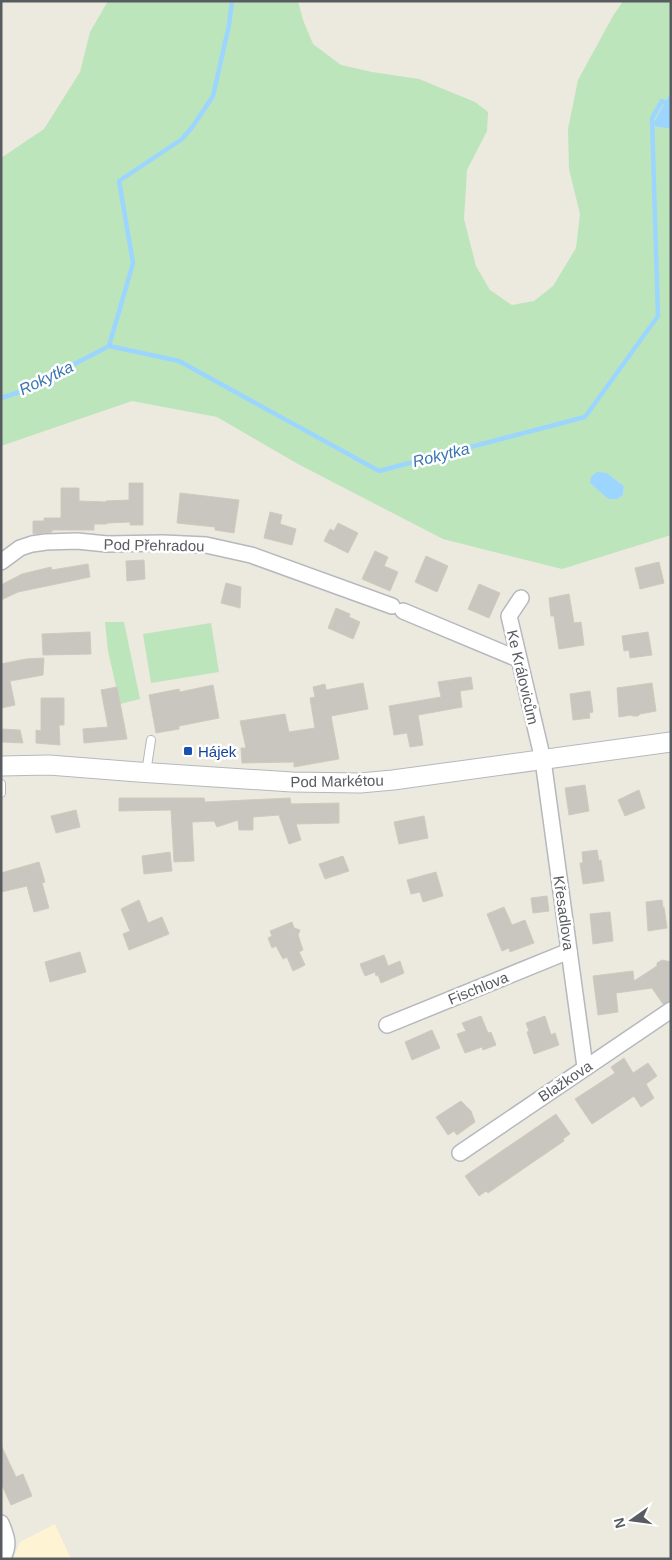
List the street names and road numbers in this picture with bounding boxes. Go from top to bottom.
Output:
street label: Pod Přehradou [103,536,205,554]
street label: Ke Královicům [504,628,542,726]
street label: Pod Markétou [290,772,384,790]
street label: Křesadlova [550,875,578,952]
street label: Fischlova [445,968,511,1008]
street label: Blažkova [535,1057,596,1105]

